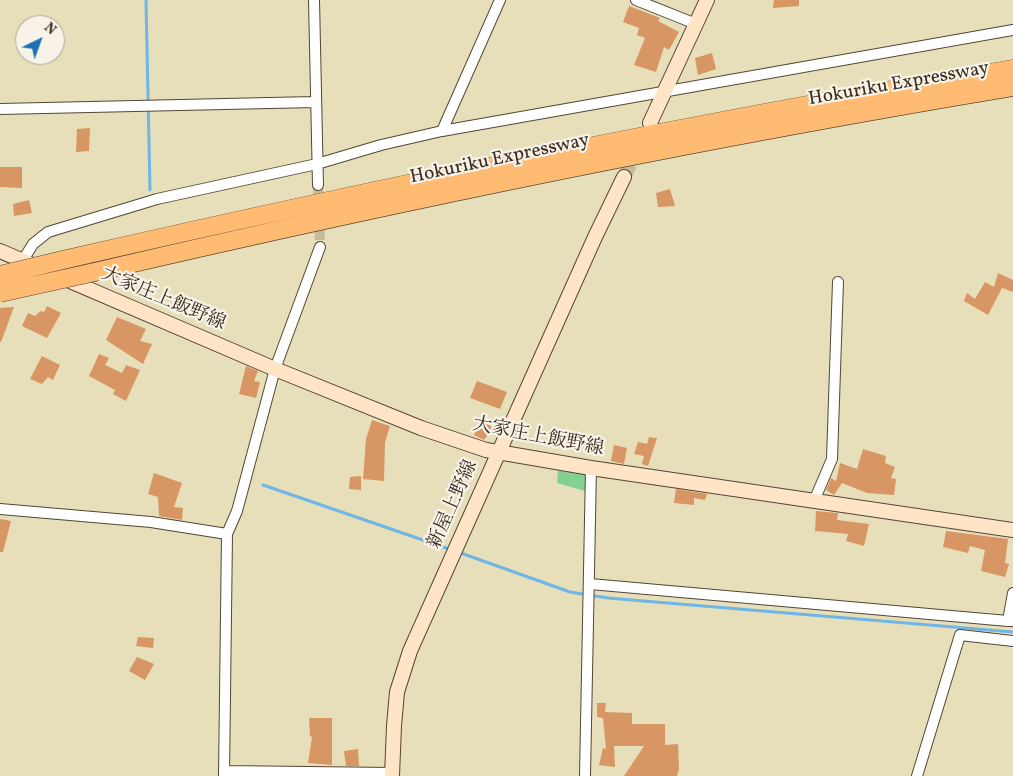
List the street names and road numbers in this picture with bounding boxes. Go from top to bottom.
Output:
street label: Hokuriku Expressway [807,58,991,112]
street label: Hokuriku Expressway [408,130,592,190]
street label: 大家庄上飯野線 [97,264,229,336]
street label: 大家庄上飯野線 [471,414,605,462]
street label: 新屋上野線 [424,457,484,553]

